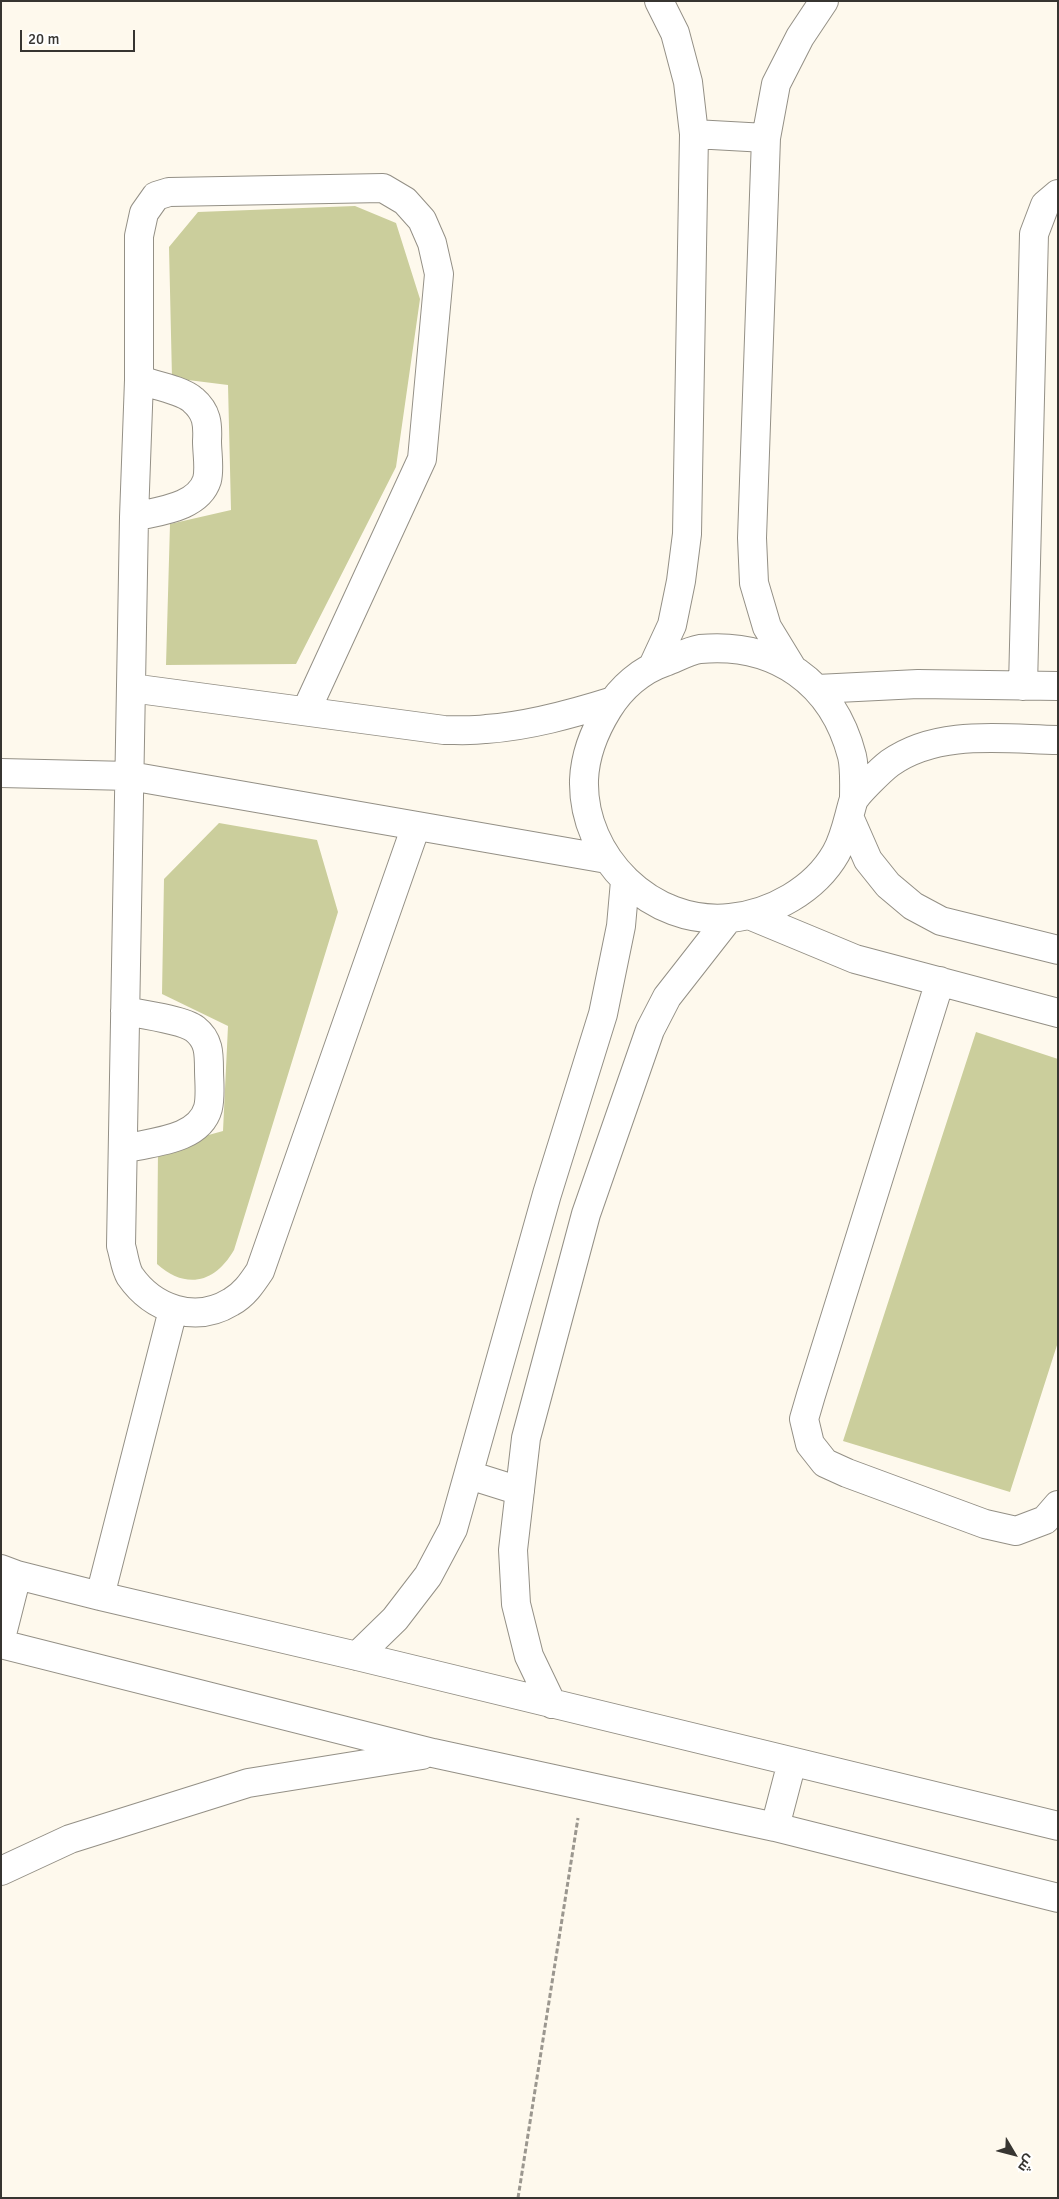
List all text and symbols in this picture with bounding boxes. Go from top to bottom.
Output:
scale bar [22,20,138,52]
text: 20 m [28,30,59,48]
north arrow [989,2129,1039,2179]
text: ش [1014,2151,1039,2176]

